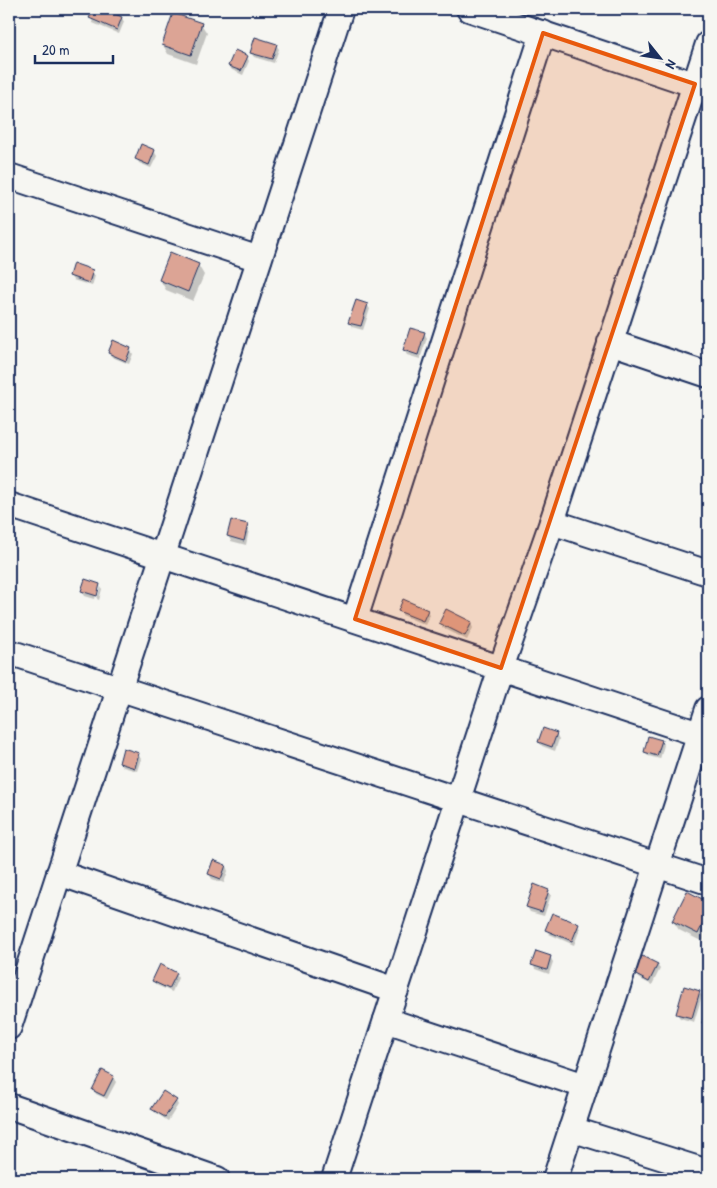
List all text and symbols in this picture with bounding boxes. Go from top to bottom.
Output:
scale bar [35,32,112,64]
north arrow [634,32,684,82]
text: 20 m [42,39,69,60]
text: N [661,57,682,73]

